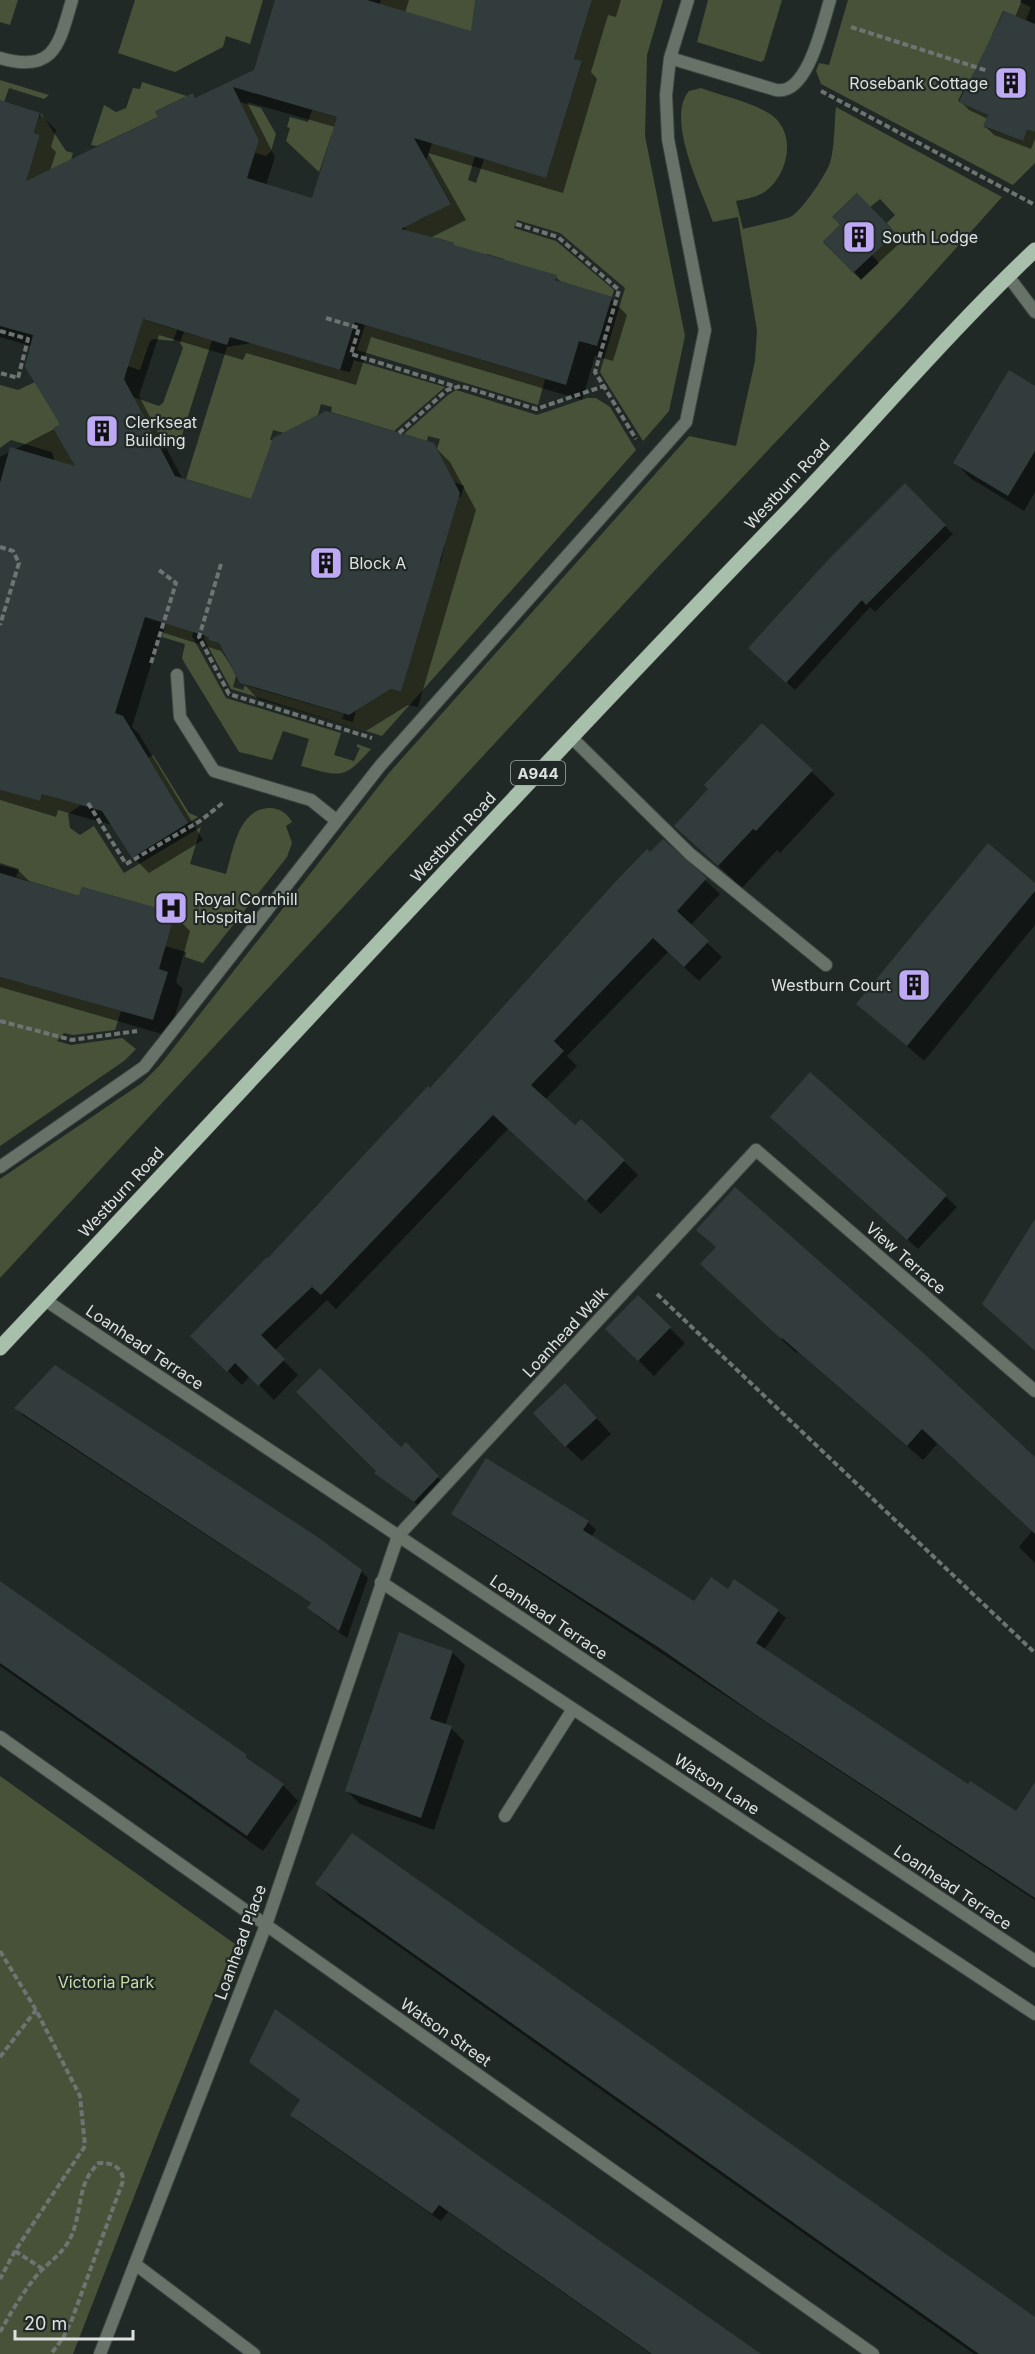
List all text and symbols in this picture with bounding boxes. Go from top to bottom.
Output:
building icon: Rosebank Cottage [993,65,1029,101]
place label: Rosebank Cottage [849,73,988,93]
building icon: South Lodge [841,219,877,255]
place label: South Lodge [882,227,978,247]
place label: Clerkseat Building [125,412,197,450]
building icon: Clerkseat Building [84,413,120,449]
street label: Westburn Road [740,435,834,533]
building icon: Block A [308,545,344,581]
place label: Block A [349,553,406,573]
road number: A944 [511,761,565,785]
street label: Westburn Road [406,788,500,886]
place label: Royal Cornhill Hospital [194,889,298,927]
hospital icon: Royal Cornhill Hospital [153,890,189,926]
building icon: Westburn Court [896,967,932,1003]
place label: Westburn Court [771,975,891,995]
street label: Westburn Road [74,1143,168,1241]
street label: View Terrace [862,1218,950,1298]
street label: Loanhead Walk [518,1283,612,1381]
street label: Loanhead Terrace [82,1300,208,1394]
street label: Loanhead Terrace [486,1570,612,1664]
street label: Watson Lane [671,1749,763,1819]
street label: Loanhead Terrace [890,1840,1016,1934]
street label: Loanhead Place [210,1882,270,2002]
park label: Victoria Park [58,1972,155,1992]
street label: Watson Street [397,1993,495,2071]
scale bar [15,2303,134,2341]
text: 20 m [24,2313,67,2334]

